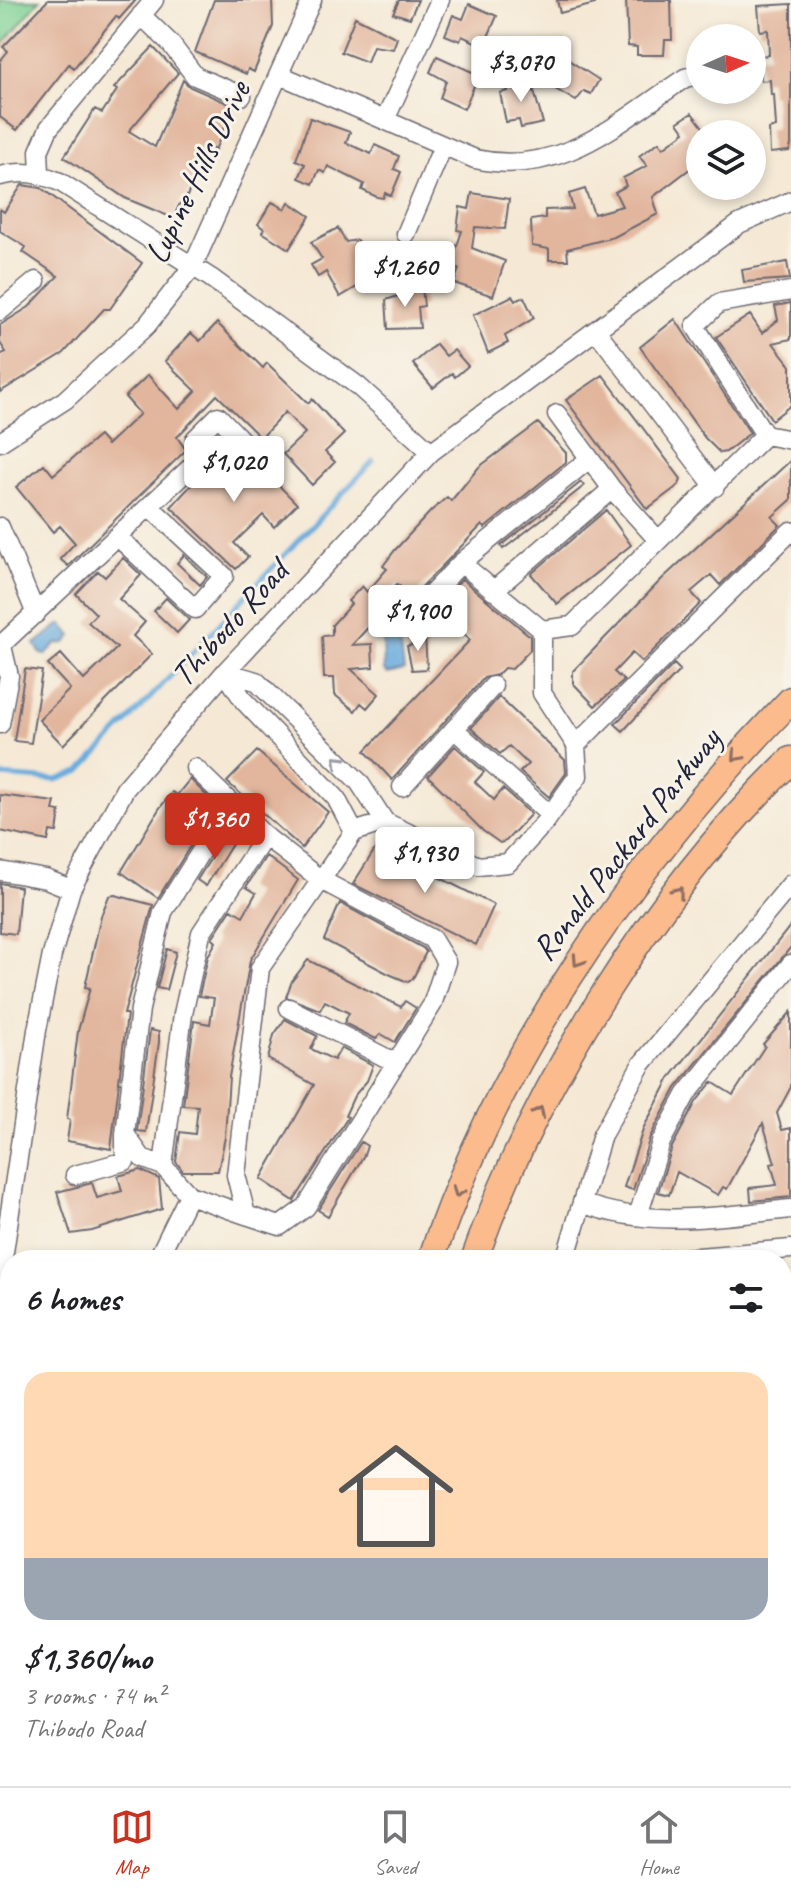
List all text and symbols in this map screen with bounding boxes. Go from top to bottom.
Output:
north arrow [686,24,766,104]
map controls [686,24,766,200]
pin: $3,070 [456,36,586,104]
text: $3,070 [489,45,553,78]
street label: Lupine Hills Drive [134,72,260,270]
button: layers [686,120,766,200]
pin: $1,260 [340,241,470,309]
text: $1,260 [373,250,437,283]
pin: $1,020 [169,436,299,504]
text: $1,020 [202,445,266,478]
street label: Thibodo Road [161,547,300,695]
pin: $1,900 [353,585,483,653]
text: $1,900 [386,594,450,627]
street label: Ronald Packard Parkway [522,717,732,969]
one-way arrow [733,747,747,762]
one-way arrow [333,756,347,770]
pin: $1,360 [150,793,280,861]
text: $1,360 [183,802,247,835]
pin: $1,930 [360,827,490,895]
text: $1,930 [393,836,457,869]
one-way arrow [668,886,682,901]
one-way arrow [573,952,588,967]
one-way arrow [529,1105,545,1120]
one-way arrow [451,1184,468,1198]
icon: filters [724,1276,768,1320]
text: 6 homes [24,1277,121,1320]
icon: home [324,1424,468,1568]
text: $1,360/mo [24,1636,152,1679]
text: 3 rooms · 74 m² [24,1679,165,1712]
text: Thibodo Road [24,1712,143,1745]
tab: Map [110,1805,154,1881]
tab: Saved [373,1805,417,1881]
tab: Home [637,1805,681,1881]

